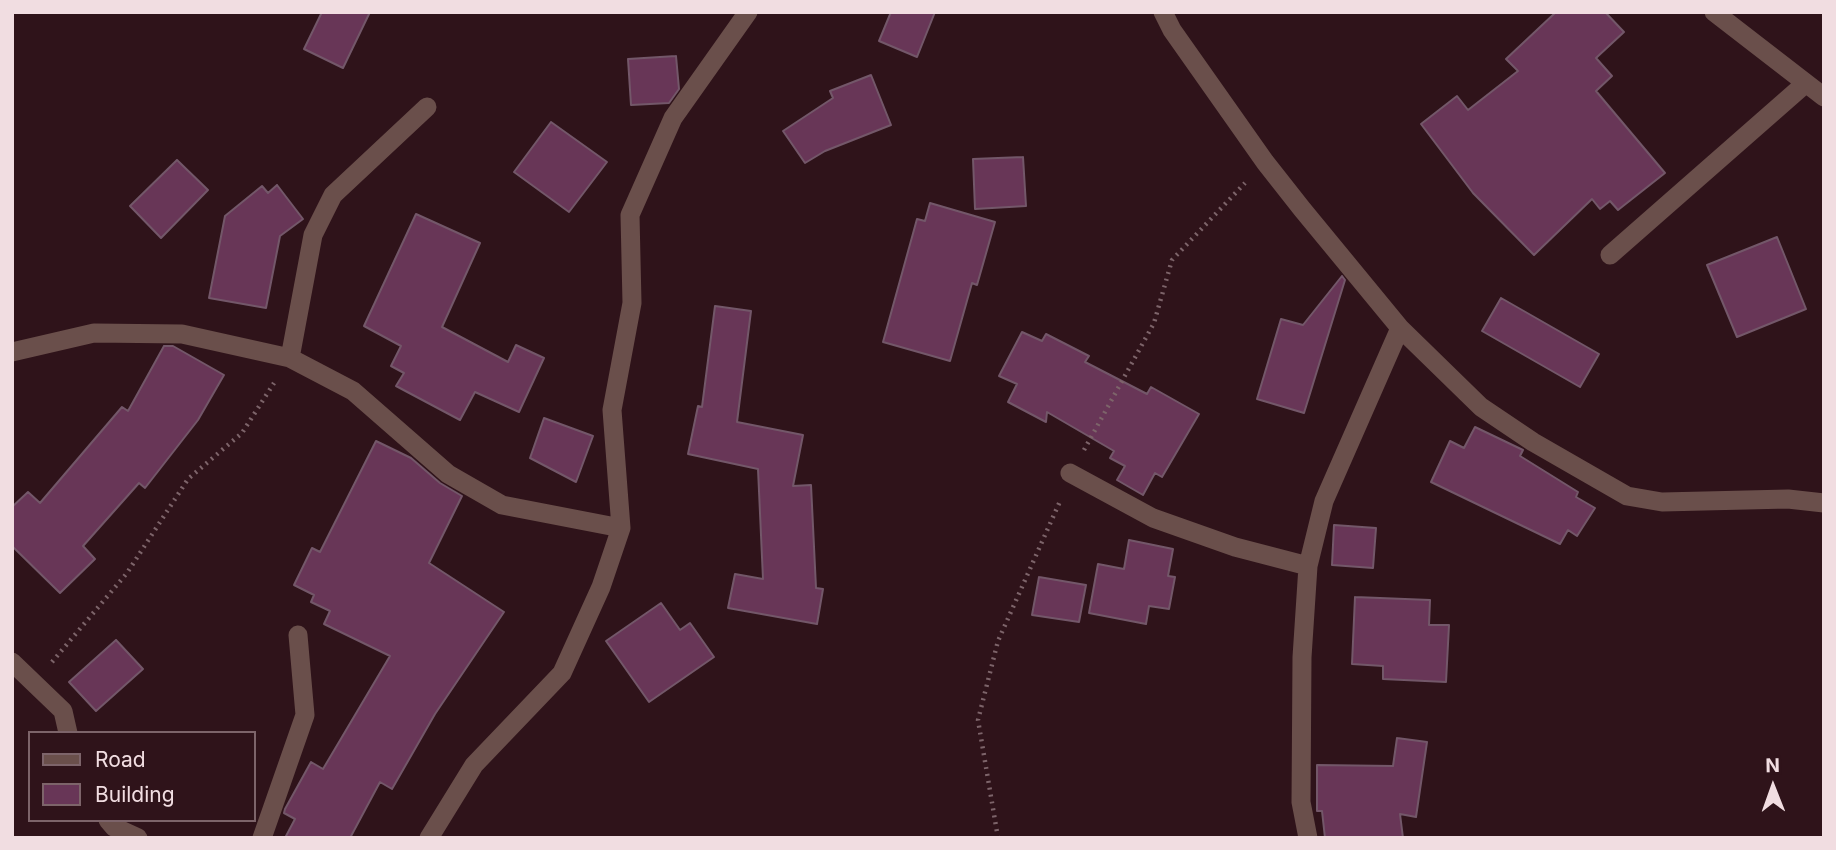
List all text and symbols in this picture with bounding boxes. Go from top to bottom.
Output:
legend [28,731,256,822]
text: Road [95,747,146,772]
north arrow [1738,752,1808,822]
text: N [1765,754,1780,777]
text: Building [95,782,175,807]

